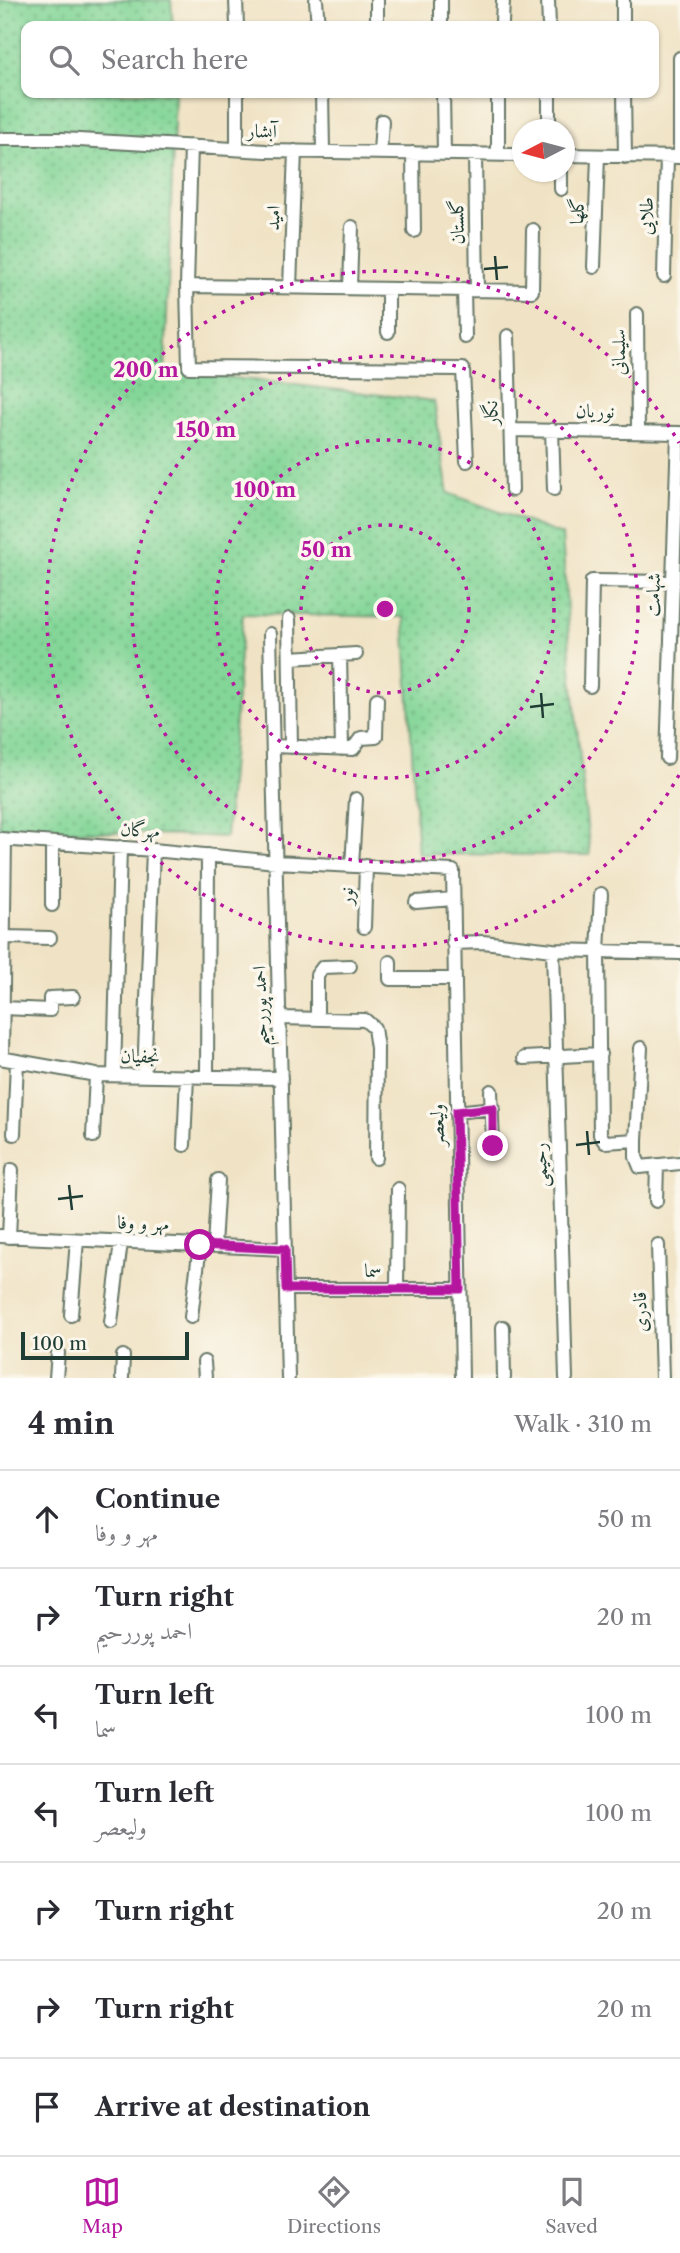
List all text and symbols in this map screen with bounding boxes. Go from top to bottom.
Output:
search box [21,21,659,98]
icon: search [45,41,83,79]
text: Search here [101,44,248,76]
street label: آبشار [245,119,279,143]
north arrow [512,119,575,182]
street label: گلها [565,197,589,225]
street label: طلایی [634,197,660,235]
street label: گلستان [445,199,469,245]
street label: امید [261,205,285,231]
street label: سلیمانی [607,329,630,375]
text: 200 m [113,357,179,382]
street label: نوریان [575,399,615,424]
street label: نگار [478,400,503,428]
text: 150 m [176,417,236,442]
text: 100 m [234,477,296,502]
text: 50 m [300,537,352,562]
street label: شهامت [641,573,666,617]
centre of rings [373,597,397,621]
street label: مهرگان [120,817,160,844]
street label: نور [334,887,359,907]
street label: احمد پوررحیم [248,965,280,1046]
street label: نجفیان [120,1044,160,1068]
street label: ولیعصر [425,1103,450,1149]
route end [477,1130,508,1161]
street label: رحیمی [528,1142,554,1188]
street label: مهر و وفا [117,1211,169,1236]
route start [184,1229,215,1260]
street label: سما [364,1259,382,1282]
street label: قادری [628,1291,652,1333]
scale bar [21,1329,189,1361]
text: 100 m [32,1332,87,1355]
text: 4 min [28,1405,114,1442]
text: Walk · 310 m [514,1410,652,1438]
text: Continue [95,1483,220,1515]
icon: ahead [28,1500,66,1538]
text: 50 m [597,1505,652,1533]
text: مهر و وفا [95,1519,158,1547]
text: Turn right [95,1581,234,1613]
icon: right [28,1598,66,1636]
text: 20 m [597,1603,652,1631]
text: احمد پوررحیم [95,1617,192,1645]
text: Turn left [95,1679,214,1711]
icon: left [28,1696,66,1734]
text: 100 m [586,1701,652,1729]
text: سما [95,1715,116,1743]
text: Turn left [95,1777,214,1809]
icon: left [28,1794,66,1832]
text: 100 m [586,1799,652,1827]
text: ولیعصر [95,1813,147,1841]
icon: right [28,1892,66,1930]
text: Turn right [95,1895,234,1927]
text: 20 m [597,1897,652,1925]
icon: right [28,1990,66,2028]
text: Turn right [95,1993,234,2025]
text: 20 m [597,1995,652,2023]
icon: arrive [28,2088,66,2126]
text: Arrive at destination [95,2091,370,2123]
tab: Map [82,2173,123,2238]
tab: Directions [287,2173,381,2238]
tab: Saved [545,2173,598,2238]

